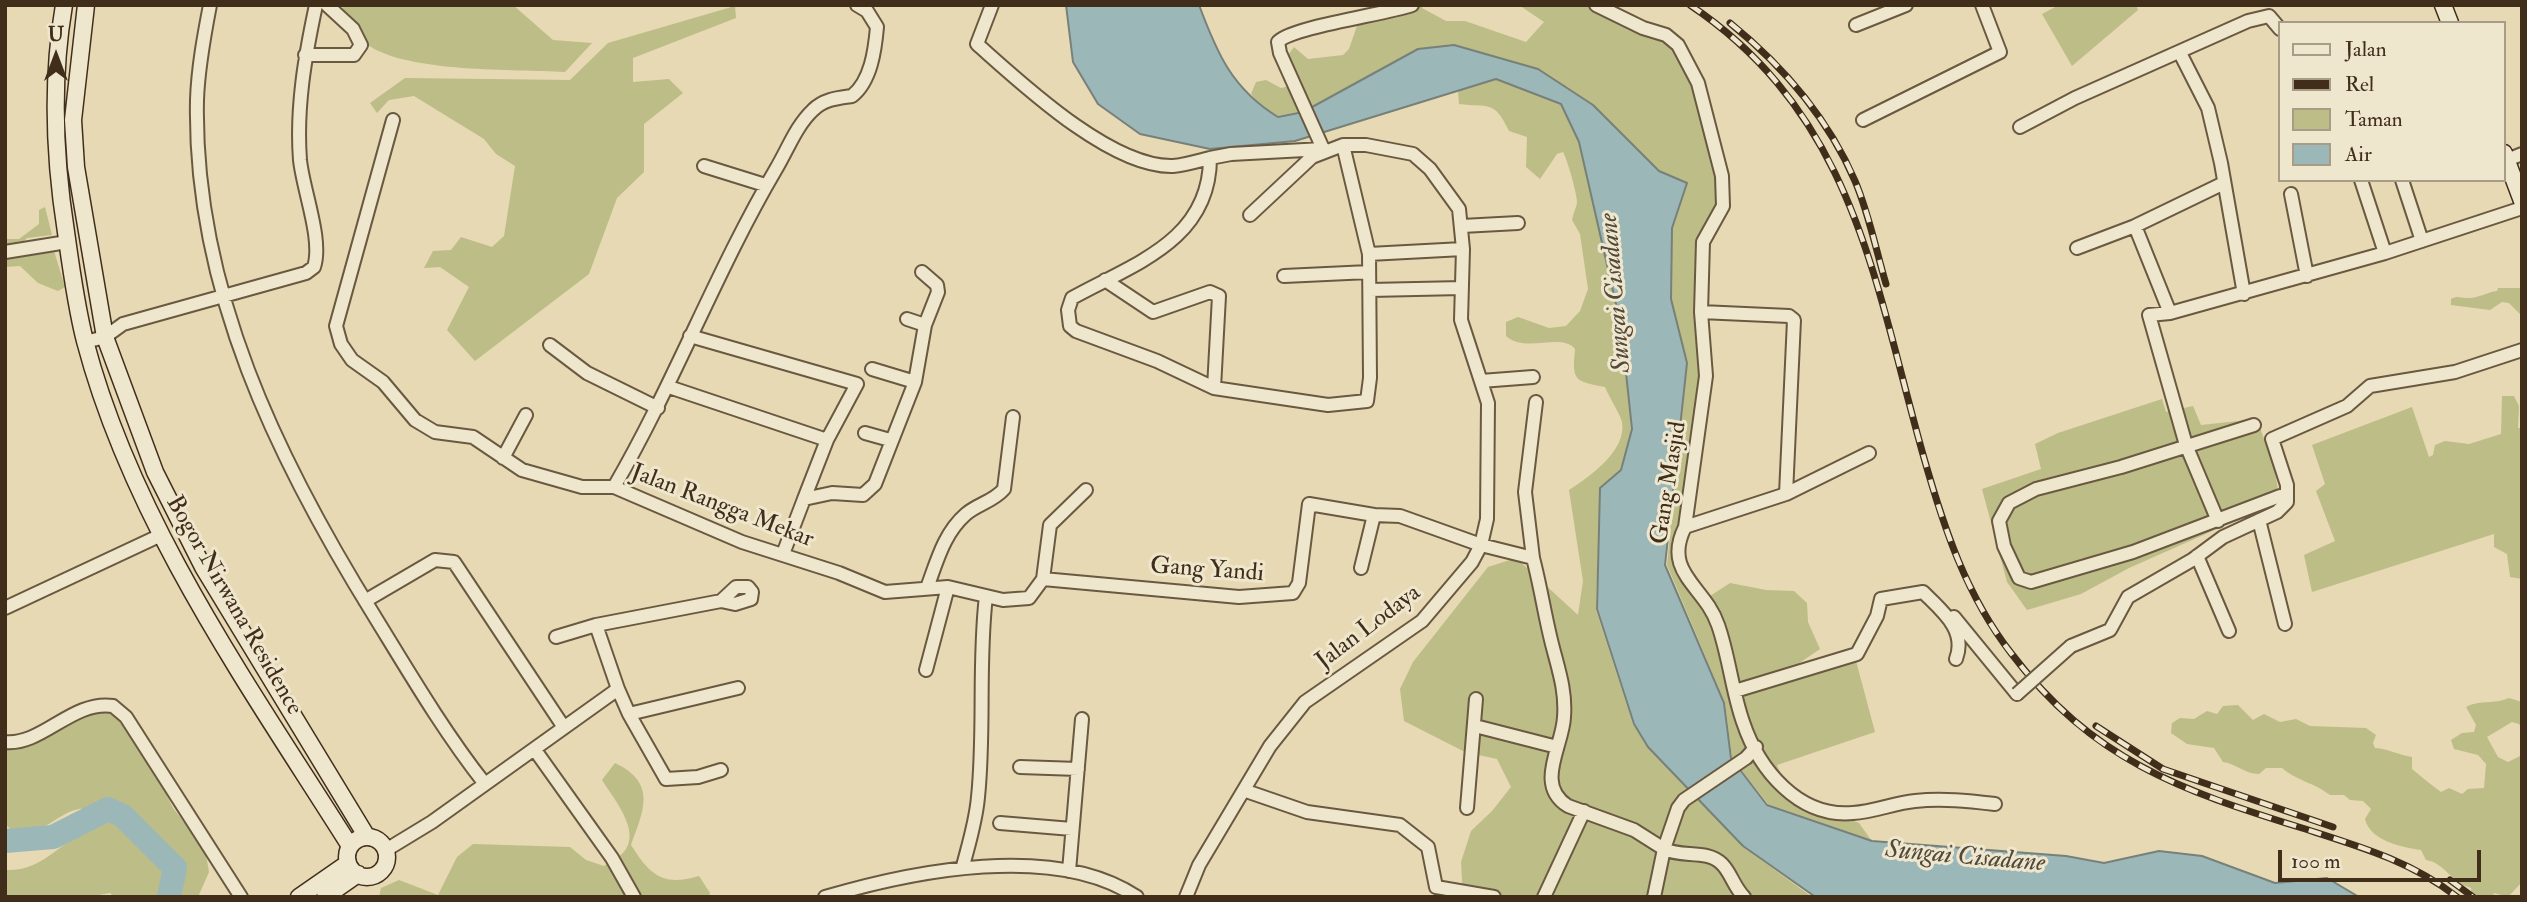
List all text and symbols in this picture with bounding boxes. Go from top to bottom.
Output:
north arrow [21,21,91,91]
legend [2278,21,2506,182]
text: U [48,23,64,47]
text: Jalan [2345,36,2387,63]
text: Rel [2345,71,2374,98]
text: Taman [2345,106,2403,133]
text: Air [2345,141,2372,168]
water label: Sungai Cisadane [1594,212,1640,374]
street label: Gang Masjid [1646,419,1694,547]
street label: Jalan Rangga Mekar [627,459,817,555]
street label: Bogor Nirwana Residence [158,491,308,721]
street label: Gang Yandi [1149,553,1265,589]
street label: Jalan Lodaya [1311,579,1427,677]
water label: Sungai Cisadane [1884,835,2046,881]
scale bar [2282,836,2485,880]
text: 100 m [2291,848,2341,875]

